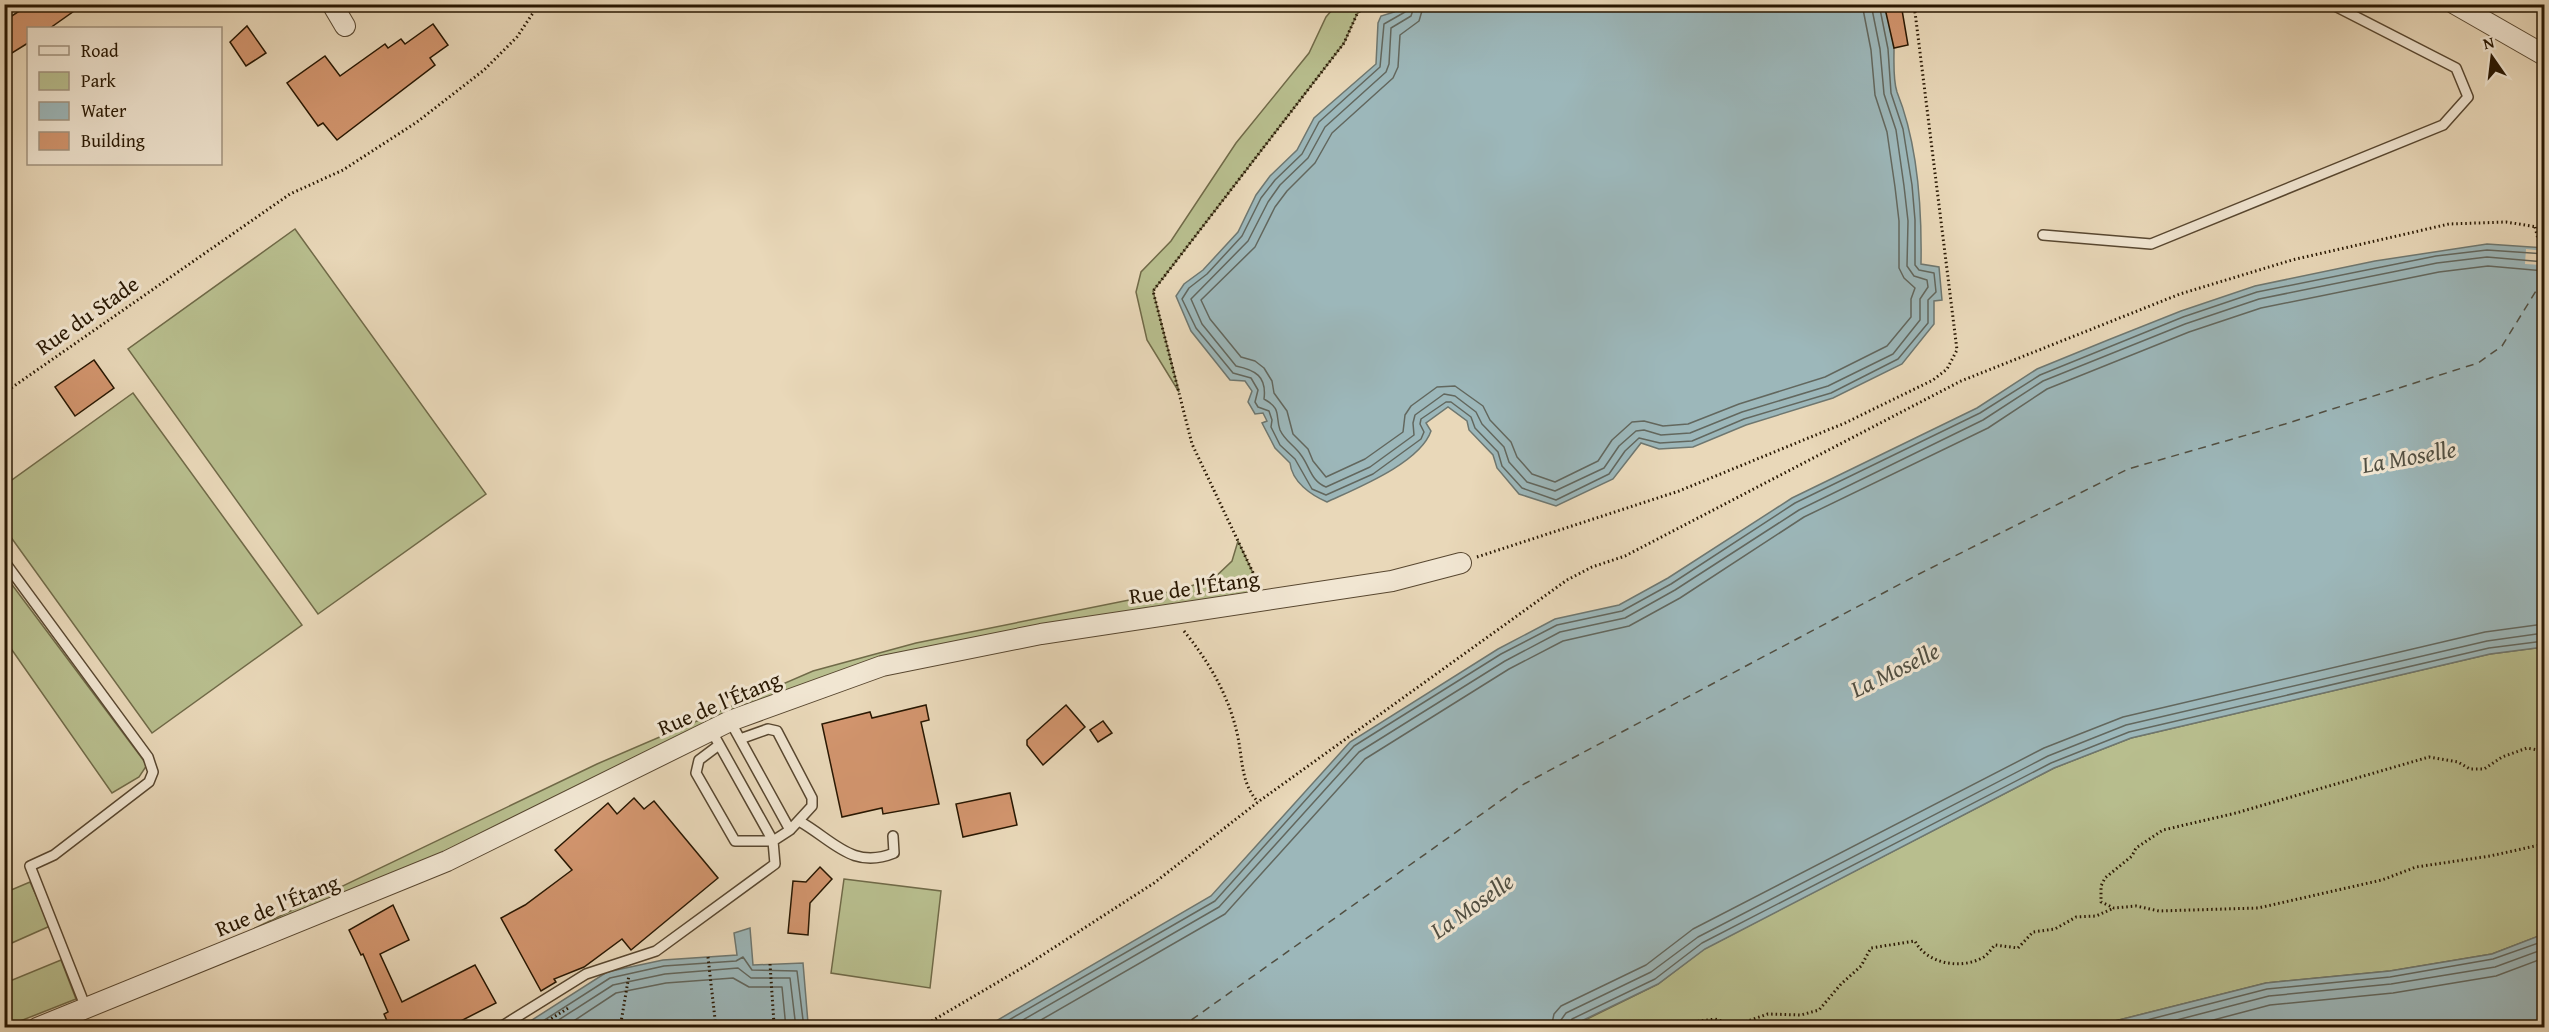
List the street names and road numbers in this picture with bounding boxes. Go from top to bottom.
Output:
street label: Rue du Stade [29,268,145,362]
street label: Rue de l'Étang [1127,562,1261,612]
street label: Rue de l'Étang [652,663,786,743]
street label: Rue de l'Étang [210,866,344,944]

